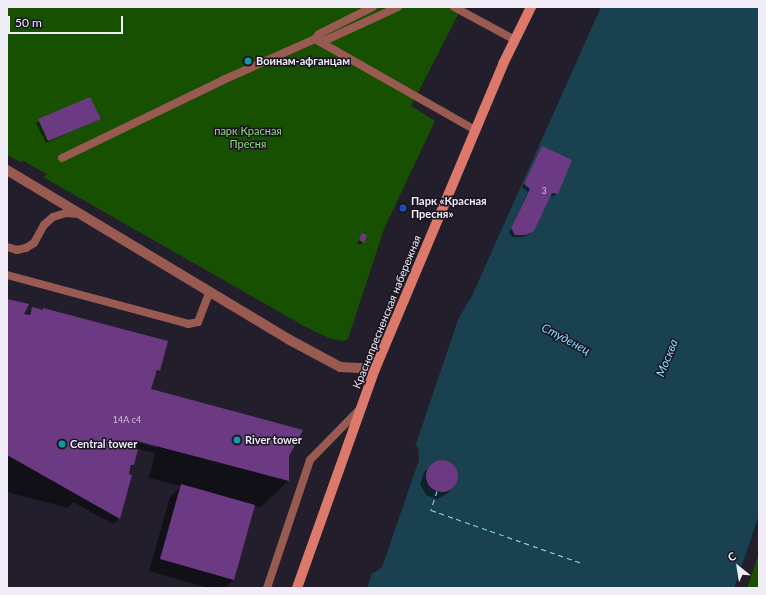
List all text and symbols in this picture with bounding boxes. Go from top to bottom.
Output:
scale bar [10,8,125,34]
text: 50 m [15,15,42,30]
place label: Воинам-афганцам [256,54,350,68]
marker: Воинам-афганцам [243,56,253,66]
park label: парк Красная Пресня [214,125,282,151]
house number: 3 [541,186,547,196]
place label: Парк «Красная Пресня» [411,195,487,221]
marker: Парк «Красная Пресня» [398,203,408,213]
street label: Краснопресненская набережная [350,233,424,391]
water label: Студенец [539,320,593,358]
water label: Москва [653,337,681,379]
house number: 14А с4 [113,415,141,425]
place label: River tower [245,433,302,447]
marker: River tower [232,435,242,445]
place label: Central tower [70,437,137,451]
marker: Central tower [57,439,67,449]
north arrow [718,547,758,587]
text: С [725,549,738,564]

